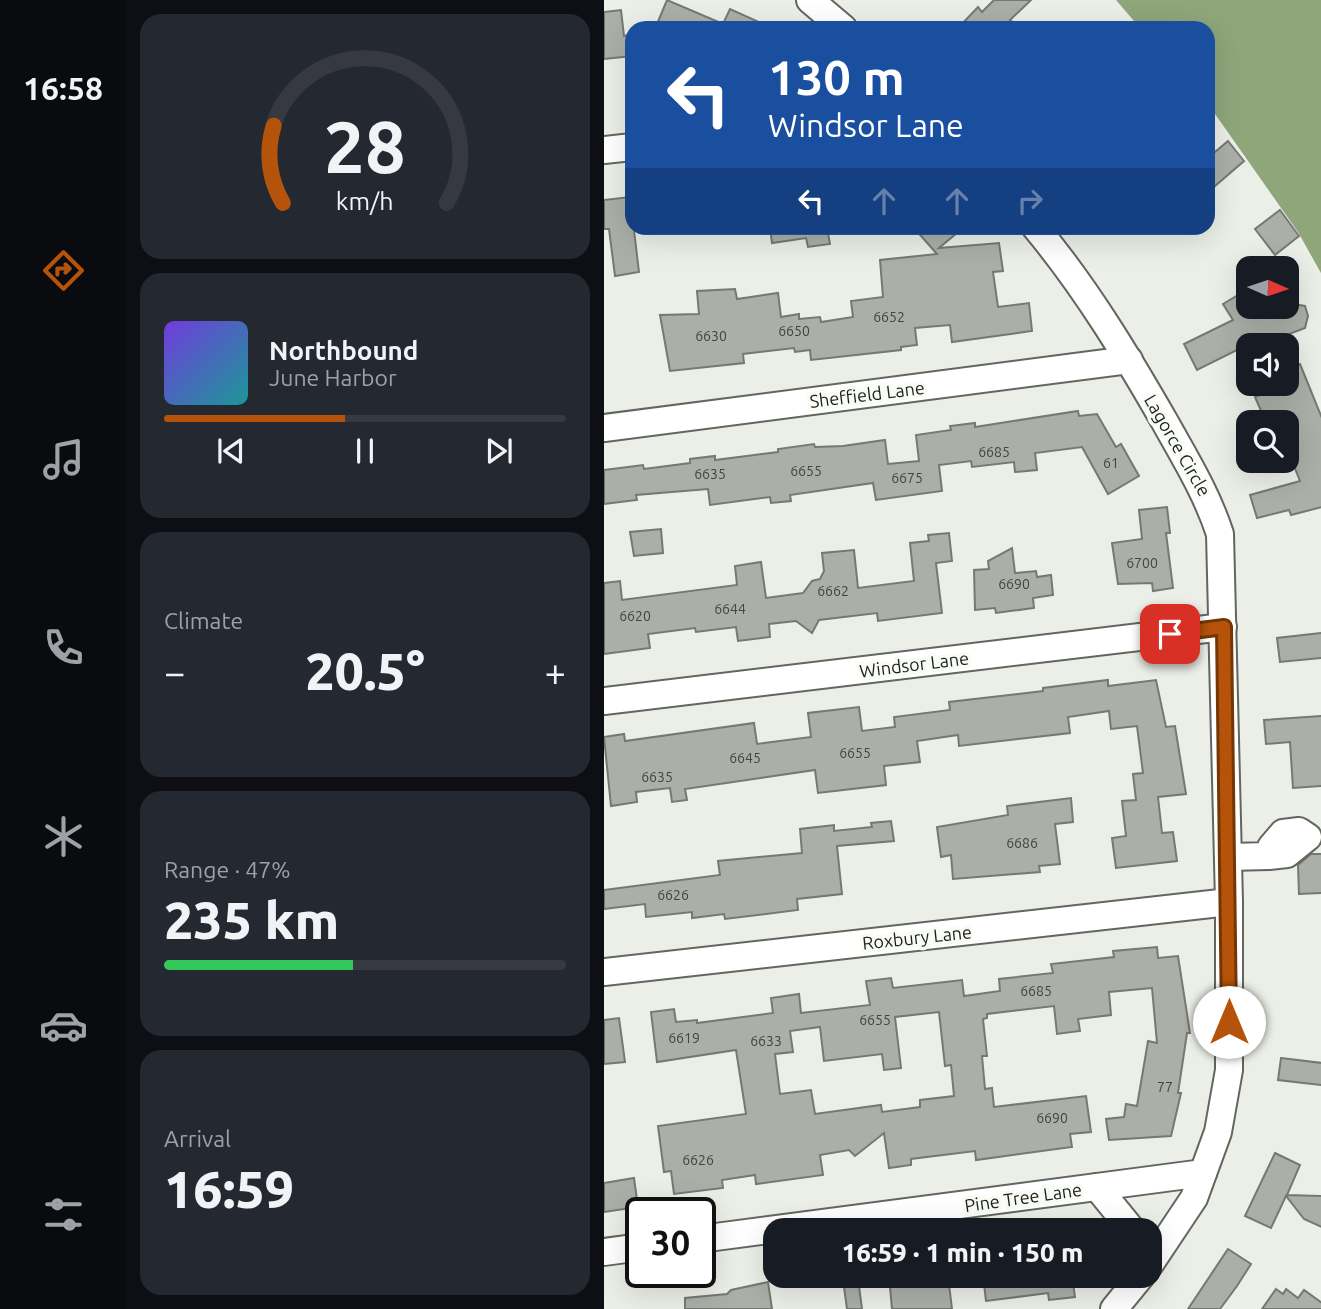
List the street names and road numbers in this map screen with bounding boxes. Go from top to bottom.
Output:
street label: Sheffield Lane [808,377,926,411]
street label: Lagorce Circle [1141,391,1215,499]
street label: Windsor Lane [858,647,970,681]
street label: Roxbury Lane [861,921,973,953]
street label: Pine Tree Lane [963,1179,1083,1215]

